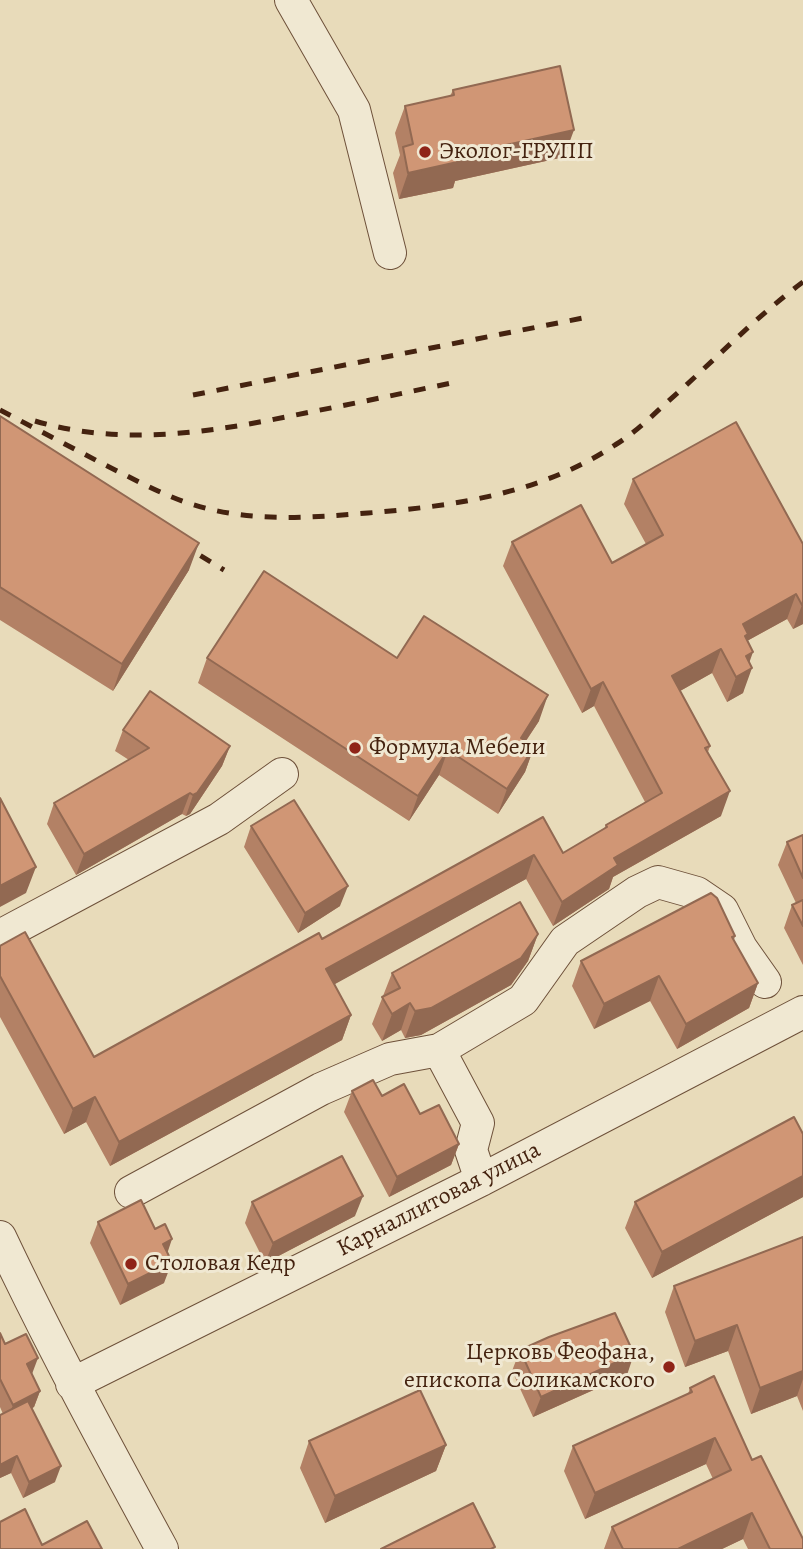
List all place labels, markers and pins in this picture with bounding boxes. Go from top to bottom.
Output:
place label: Эколог-ГРУПП [439,138,593,166]
marker: Эколог-ГРУПП [417,144,433,160]
place label: Формула Мебели [369,734,546,762]
marker: Формула Мебели [347,740,363,756]
place label: Столовая Кедр [145,1250,296,1278]
marker: Столовая Кедр [123,1256,139,1272]
place label: Церковь Феофана, епископа Соликамского [404,1339,655,1395]
marker: Церковь Феофана, епископа Соликамского [661,1359,677,1375]

